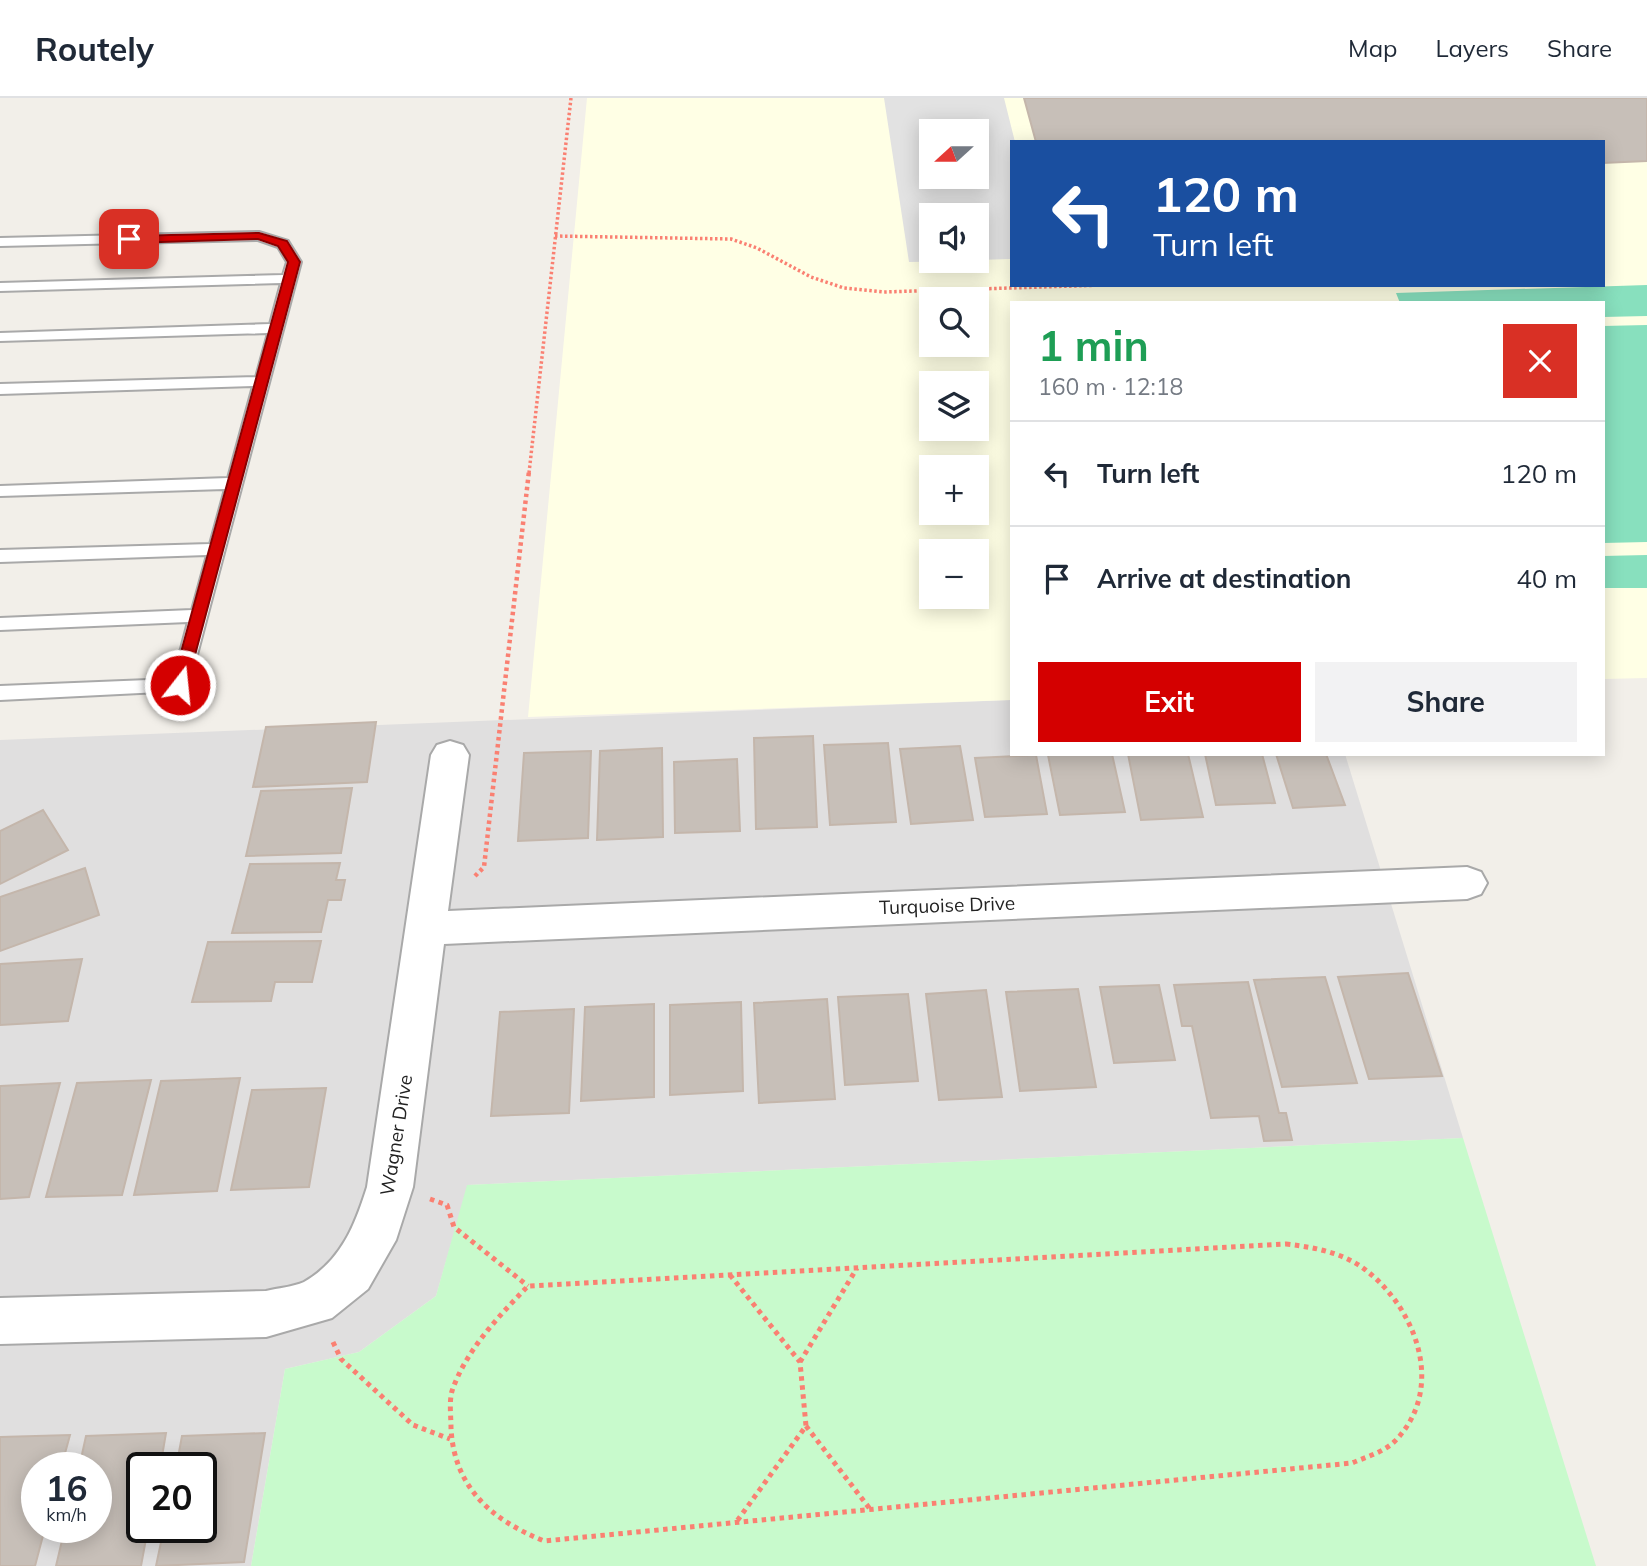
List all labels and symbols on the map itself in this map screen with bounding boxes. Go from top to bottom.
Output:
north arrow [919,119,989,189]
pin [99,209,159,269]
position arrow [143,648,217,722]
street label: Turquoise Drive [879,891,1015,919]
street label: Wagner Drive [375,1073,417,1197]
speed limit sign: 20 [126,1452,217,1543]

